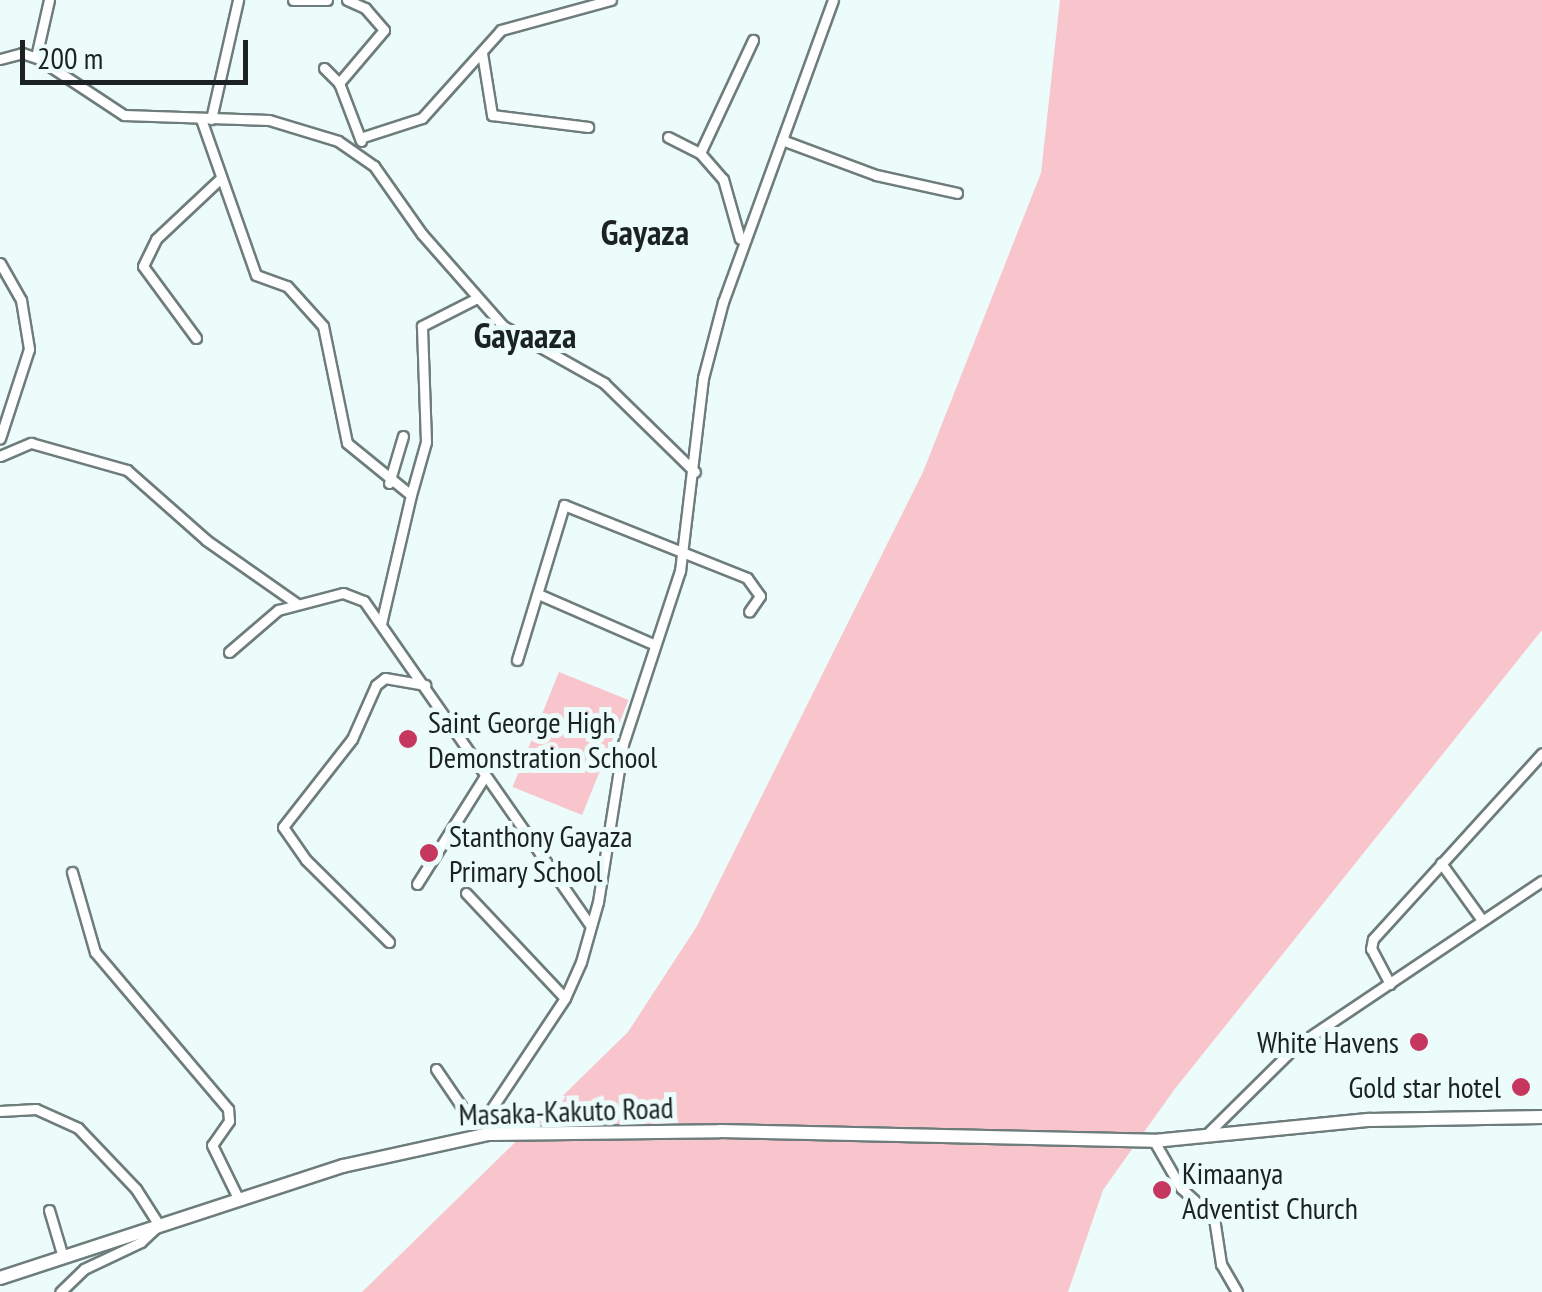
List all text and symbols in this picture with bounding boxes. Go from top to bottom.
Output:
scale bar [25,20,252,82]
text: 200 m [37,38,103,77]
district label: Gayaza [601,211,689,253]
district label: Gayaaza [474,314,576,356]
place label: Saint George High Demonstration School [428,704,657,774]
marker: Saint George High Demonstration School [397,728,419,750]
place label: Stanthony Gayaza Primary School [449,818,633,888]
marker: Stanthony Gayaza Primary School [418,842,440,864]
place label: White Havens [1257,1024,1399,1060]
marker: White Havens [1408,1031,1430,1053]
place label: Gold star hotel [1348,1069,1501,1105]
marker: Gold star hotel [1510,1076,1532,1098]
street label: Masaka-Kakuto Road [458,1089,674,1133]
place label: Kimaanya Adventist Church [1182,1155,1358,1226]
marker: Kimaanya Adventist Church [1151,1179,1173,1201]

